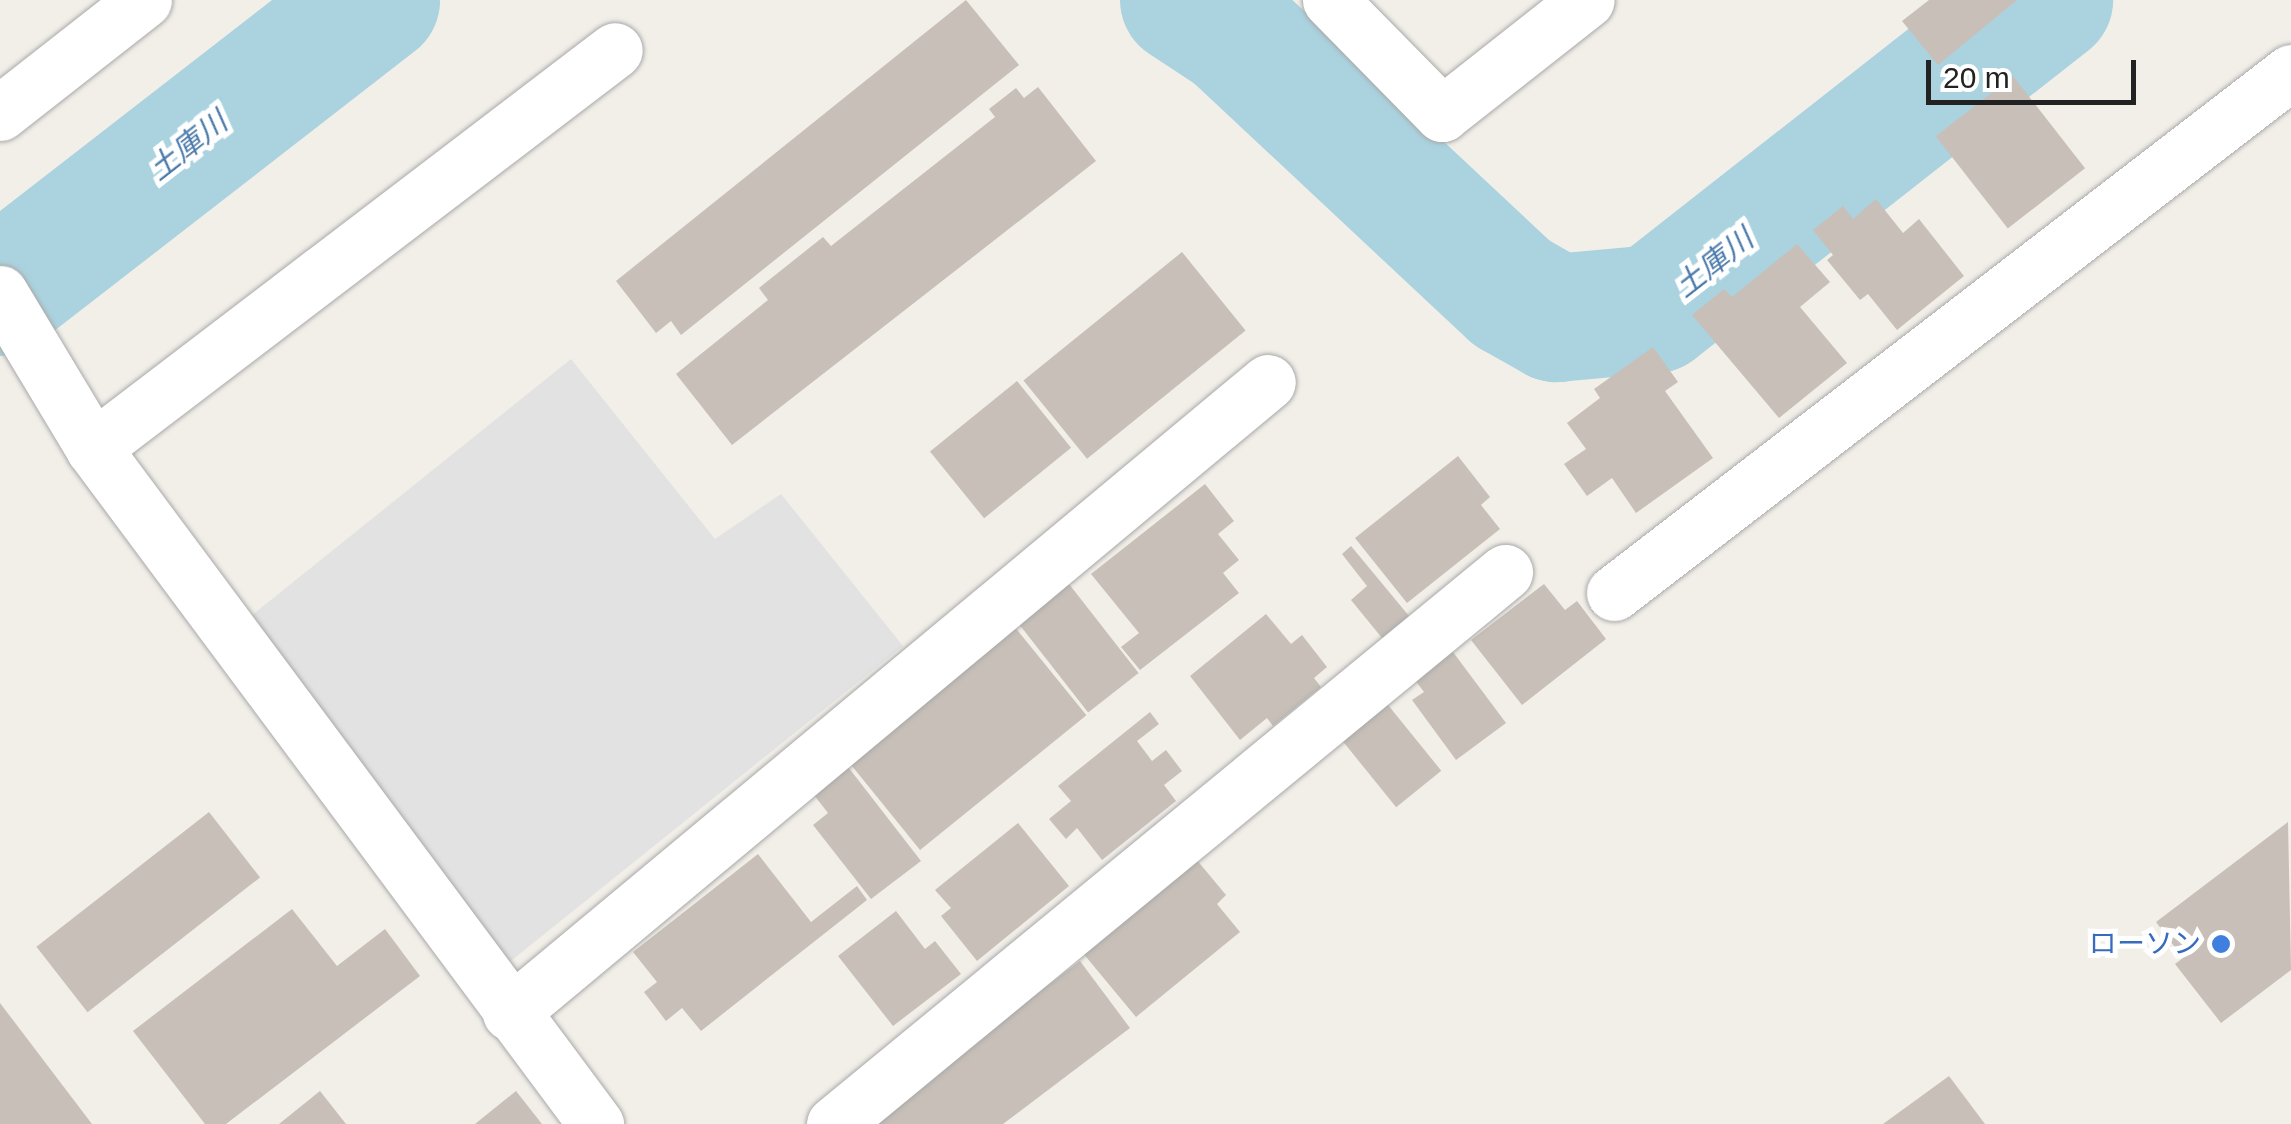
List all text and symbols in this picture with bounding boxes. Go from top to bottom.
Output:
scale bar [1931,40,2141,102]
text: 20 m [1943,61,2010,94]
water label: 土庫川 [141,104,235,188]
water label: 土庫川 [1667,221,1761,305]
place label: ローソン [2089,927,2201,961]
marker: ローソン [2210,933,2232,955]

